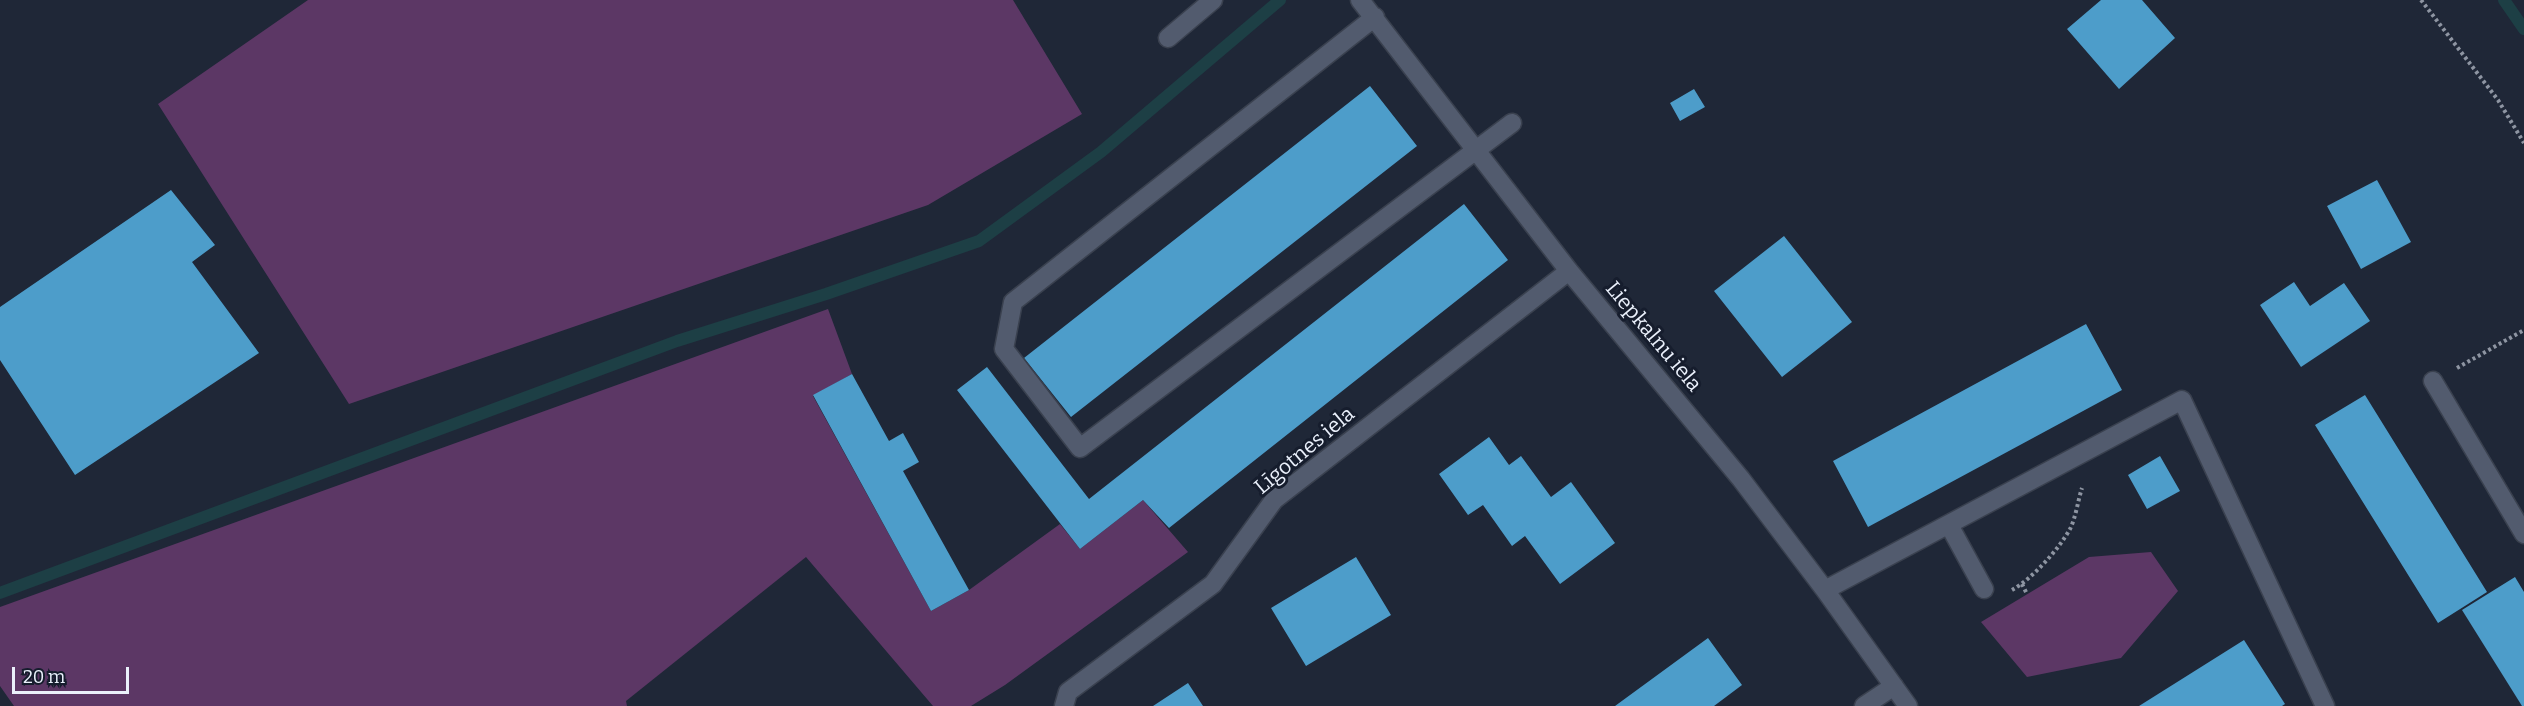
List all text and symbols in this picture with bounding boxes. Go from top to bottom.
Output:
street label: Liepkalnu iela [1600,277,1706,397]
street label: Līgotnes iela [1250,402,1360,500]
scale bar [15,655,132,693]
text: 20 m [23,666,65,688]

